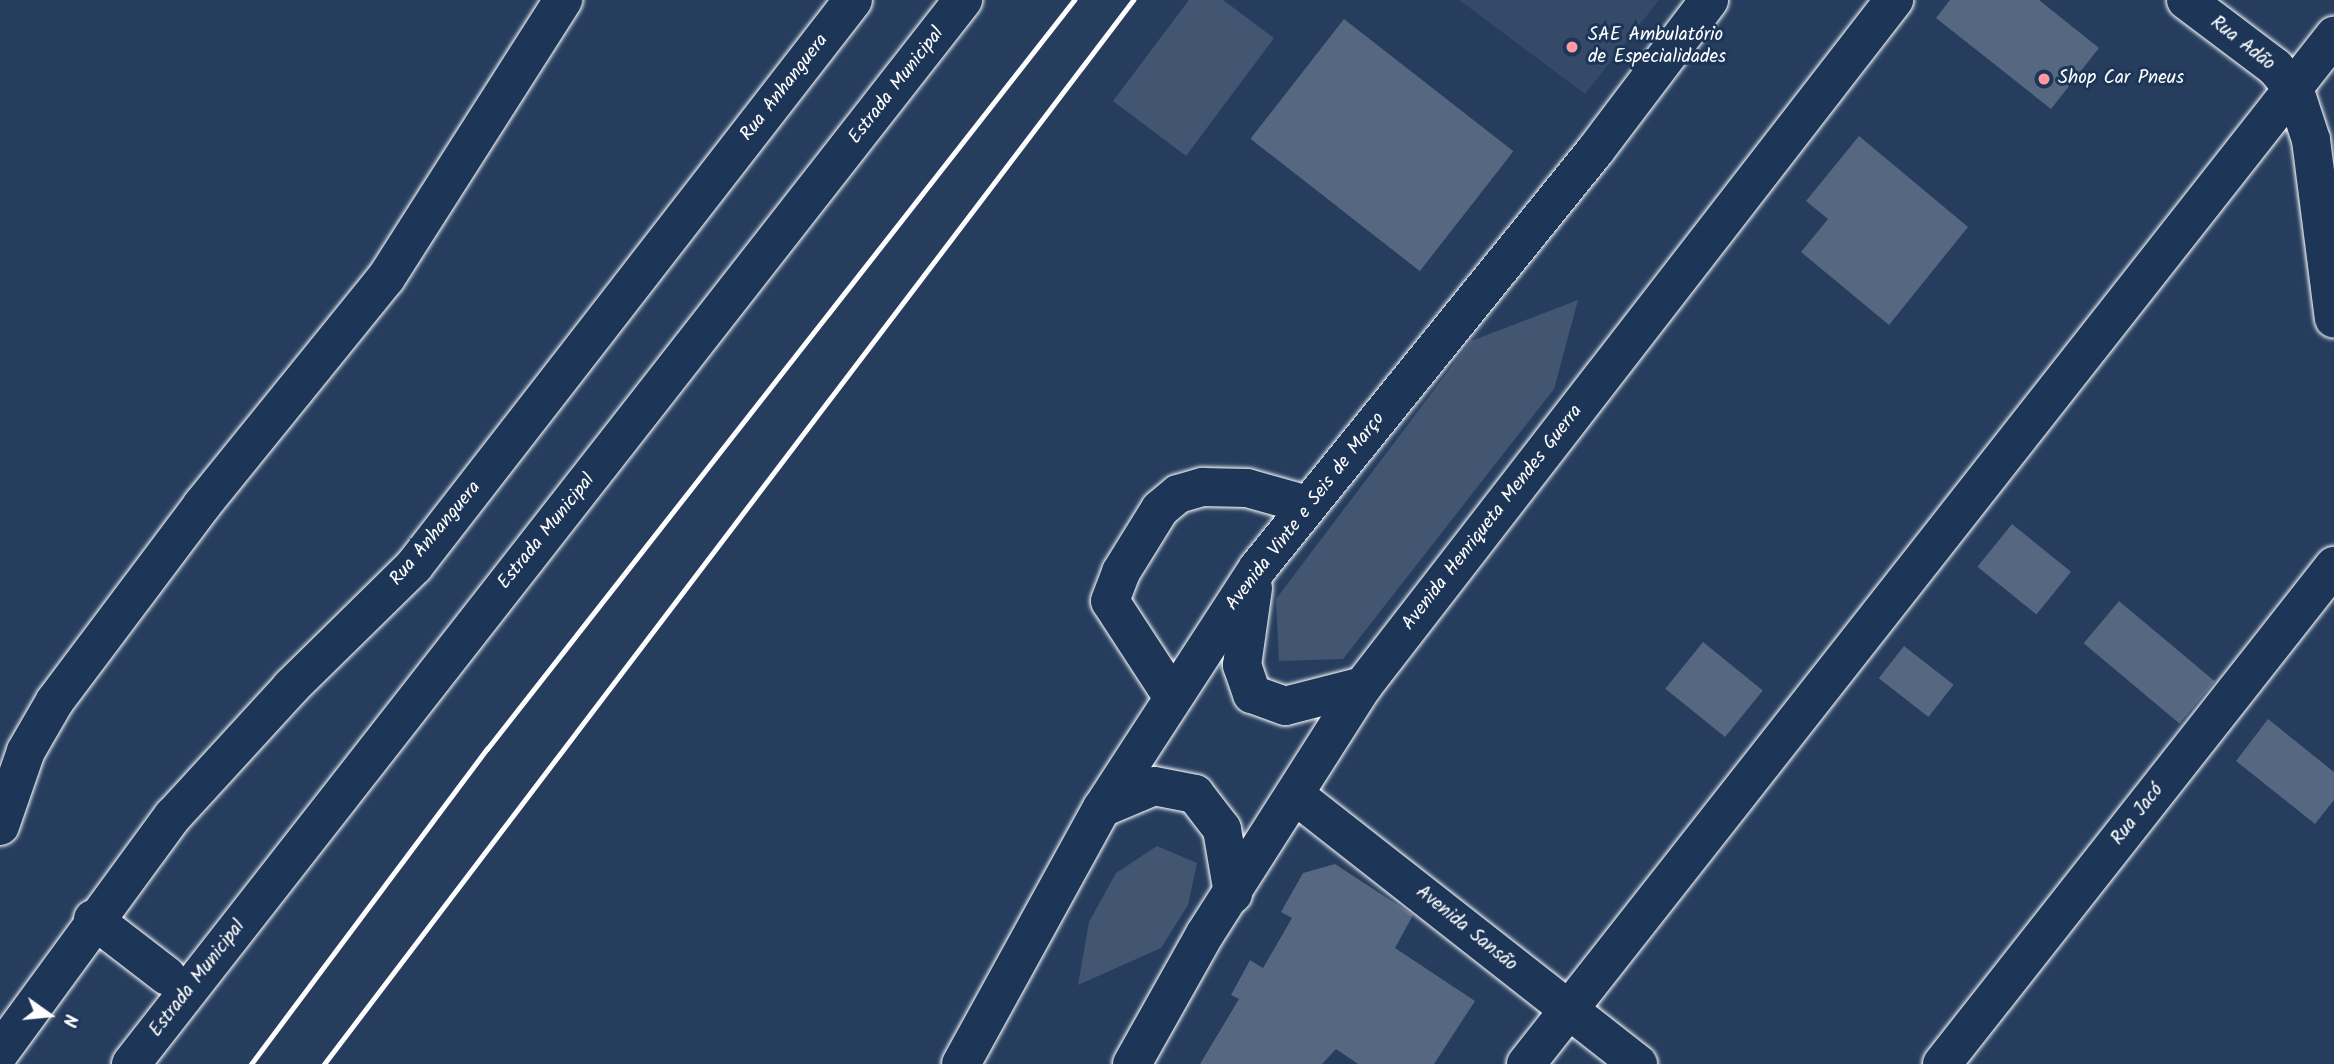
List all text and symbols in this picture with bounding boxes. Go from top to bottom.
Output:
street label: Rua Adão [2205,12,2279,76]
street label: Estrada Municipal [844,23,950,149]
place label: SAE Ambulatório de Especialidades [1588,25,1726,69]
street label: Rua Anhanguera [736,30,834,146]
marker: SAE Ambulatório de Especialidades [1562,37,1582,57]
place label: Shop Car Pneus [2058,68,2184,90]
marker: Shop Car Pneus [2036,71,2052,87]
street label: Avenida Henriqueta Mendes Guerra [1398,401,1588,635]
street label: Avenida Vinte e Seis de Março [1222,408,1390,616]
street label: Estrada Municipal [493,470,601,594]
street label: Rua Anhanguera [386,477,486,591]
street label: Rua Jacó [2107,780,2169,850]
street label: Avenida Sansão [1411,881,1521,977]
street label: Estrada Municipal [145,916,251,1042]
north arrow [14,980,84,1050]
text: N [53,1011,85,1030]

